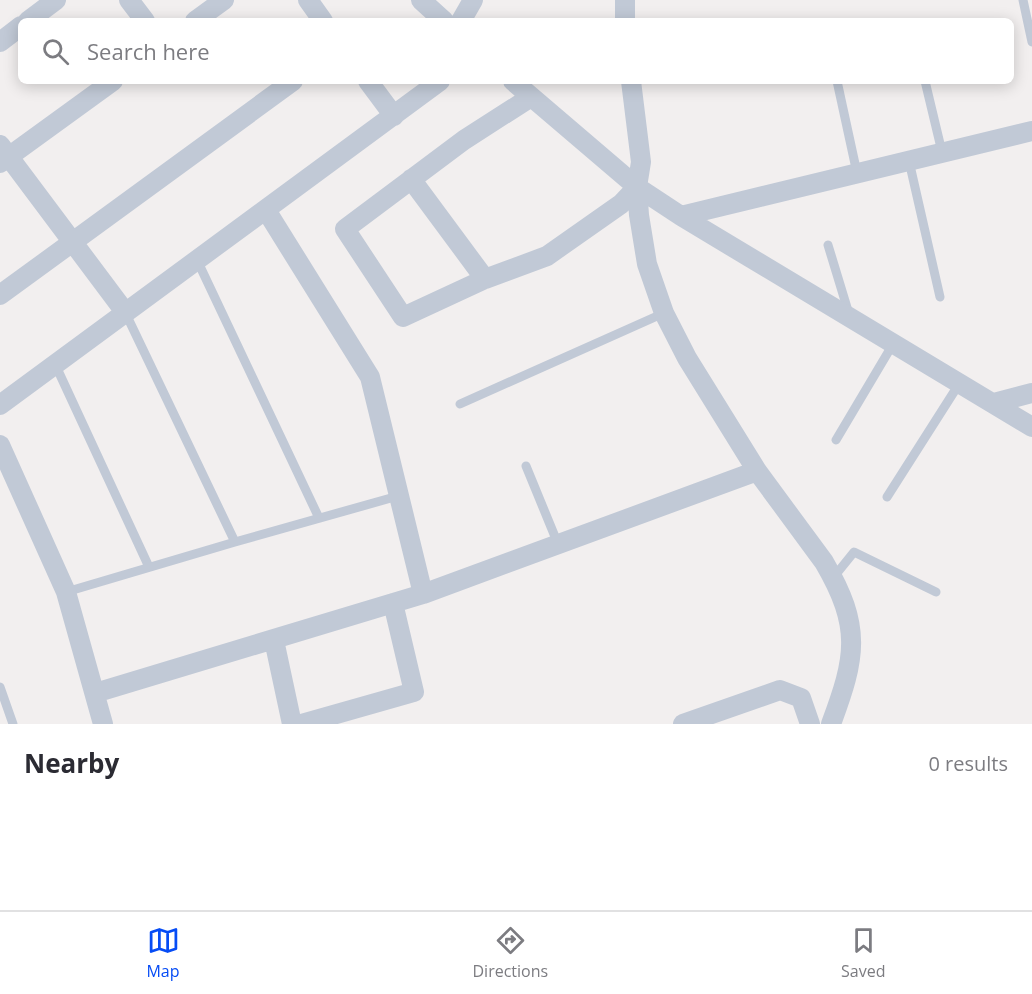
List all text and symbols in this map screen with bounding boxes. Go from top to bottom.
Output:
search box [18,18,1014,84]
icon: search [39,35,72,68]
text: Search here [87,36,210,66]
text: Nearby [24,745,119,781]
text: 0 results [928,750,1008,777]
tab: Map [146,924,180,982]
tab: Directions [472,924,548,982]
tab: Saved [841,924,886,982]

